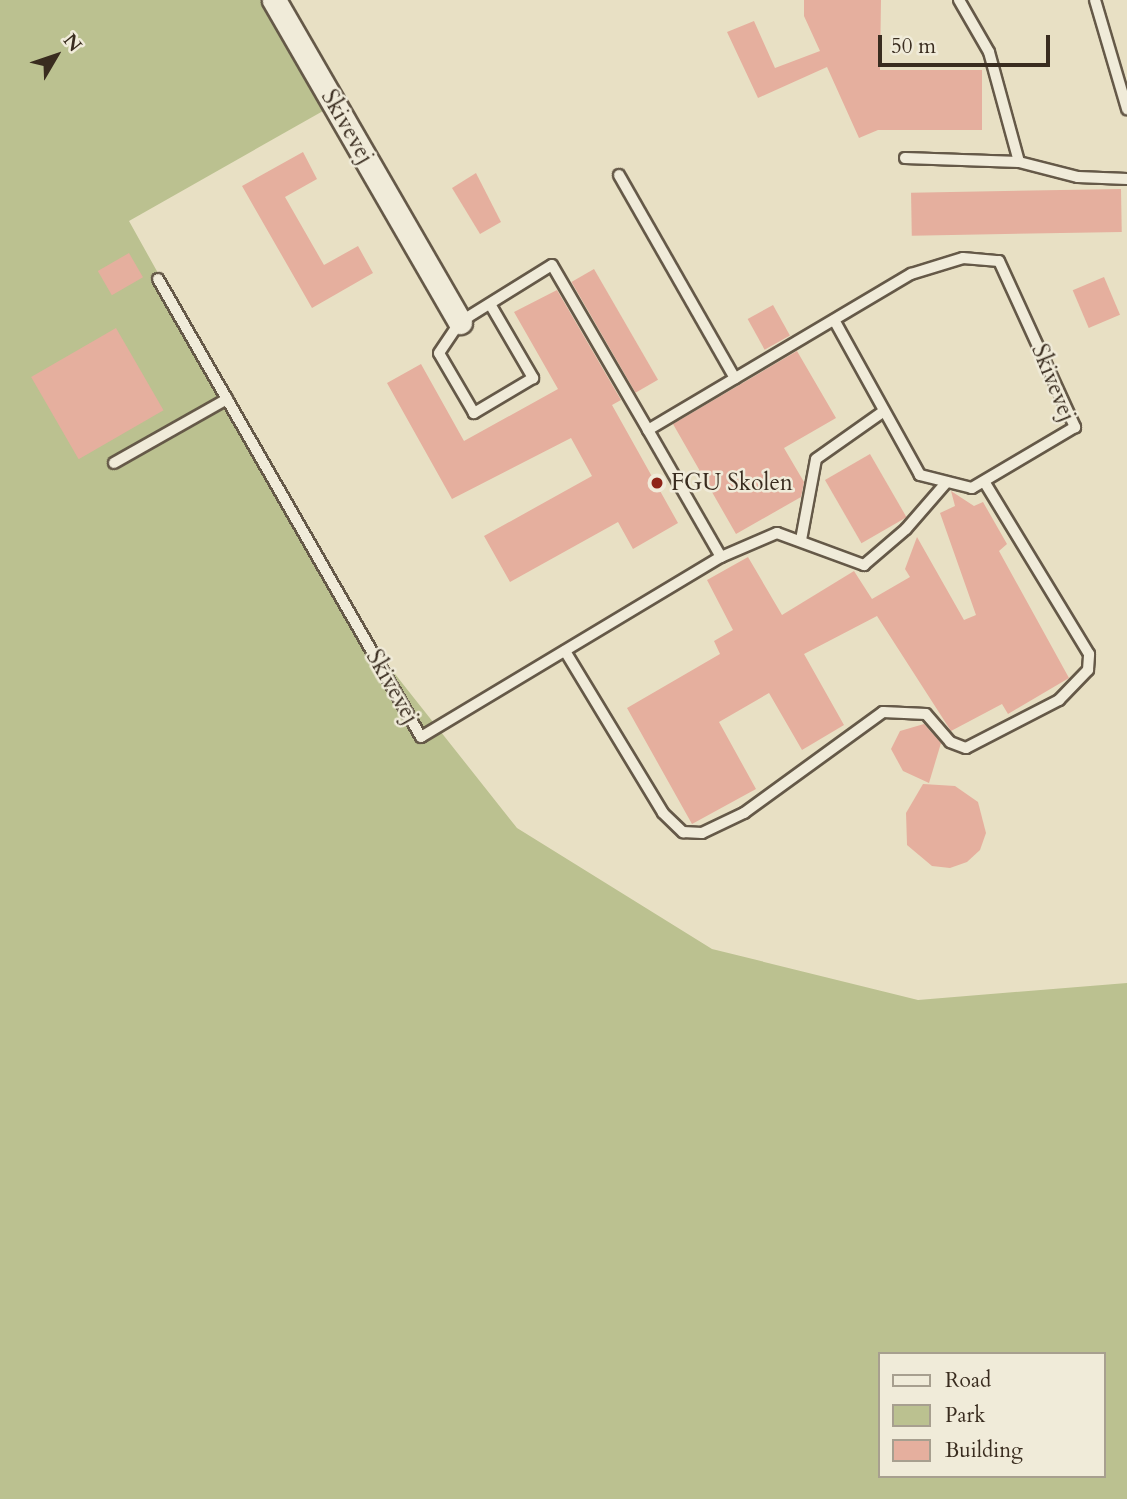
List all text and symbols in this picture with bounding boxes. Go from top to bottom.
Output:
north arrow [21,21,91,91]
scale bar [882,21,1054,65]
text: N [57,28,88,57]
text: 50 m [891,32,936,61]
street label: Skivevej [315,85,379,169]
street label: Skivevej [1025,340,1081,426]
place label: FGU Skolen [671,469,793,497]
marker: FGU Skolen [649,475,665,491]
street label: Skivevej [360,645,424,729]
legend [878,1352,1106,1478]
text: Road [945,1366,991,1395]
text: Park [945,1401,985,1430]
text: Building [945,1436,1023,1465]

